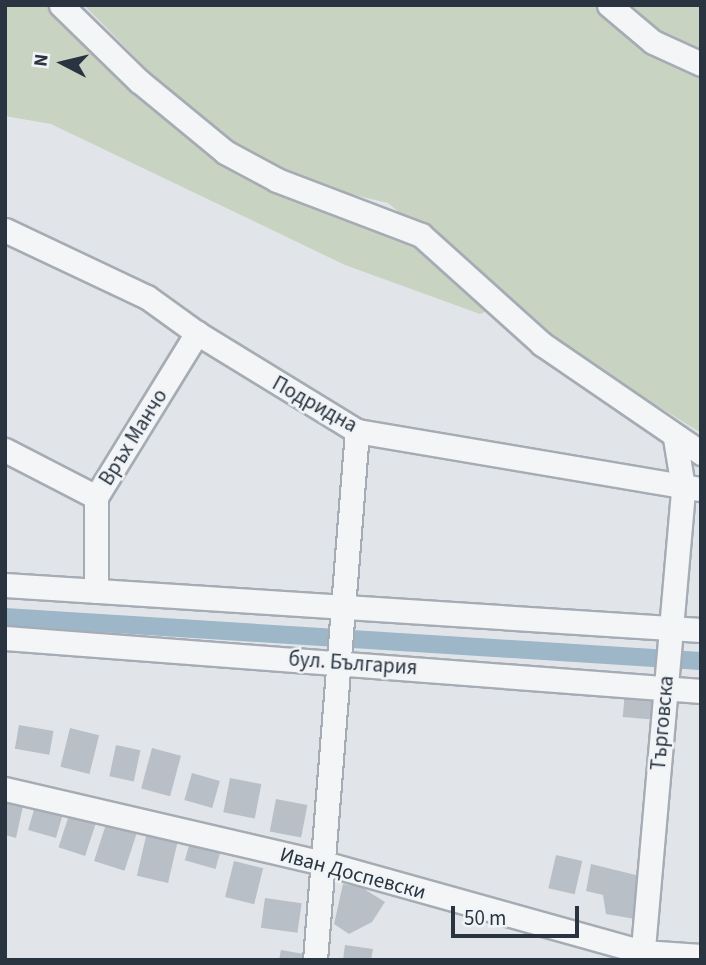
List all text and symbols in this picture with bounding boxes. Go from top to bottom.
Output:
north arrow [28,28,98,98]
text: N [27,52,56,68]
street label: Подридна [268,370,362,438]
street label: Връх Манчо [93,384,173,490]
street label: бул. България [288,646,418,680]
street label: Търговска [645,674,679,772]
street label: Иван Доспевски [277,841,429,905]
scale bar [454,892,582,936]
text: 50 m [464,903,506,933]

